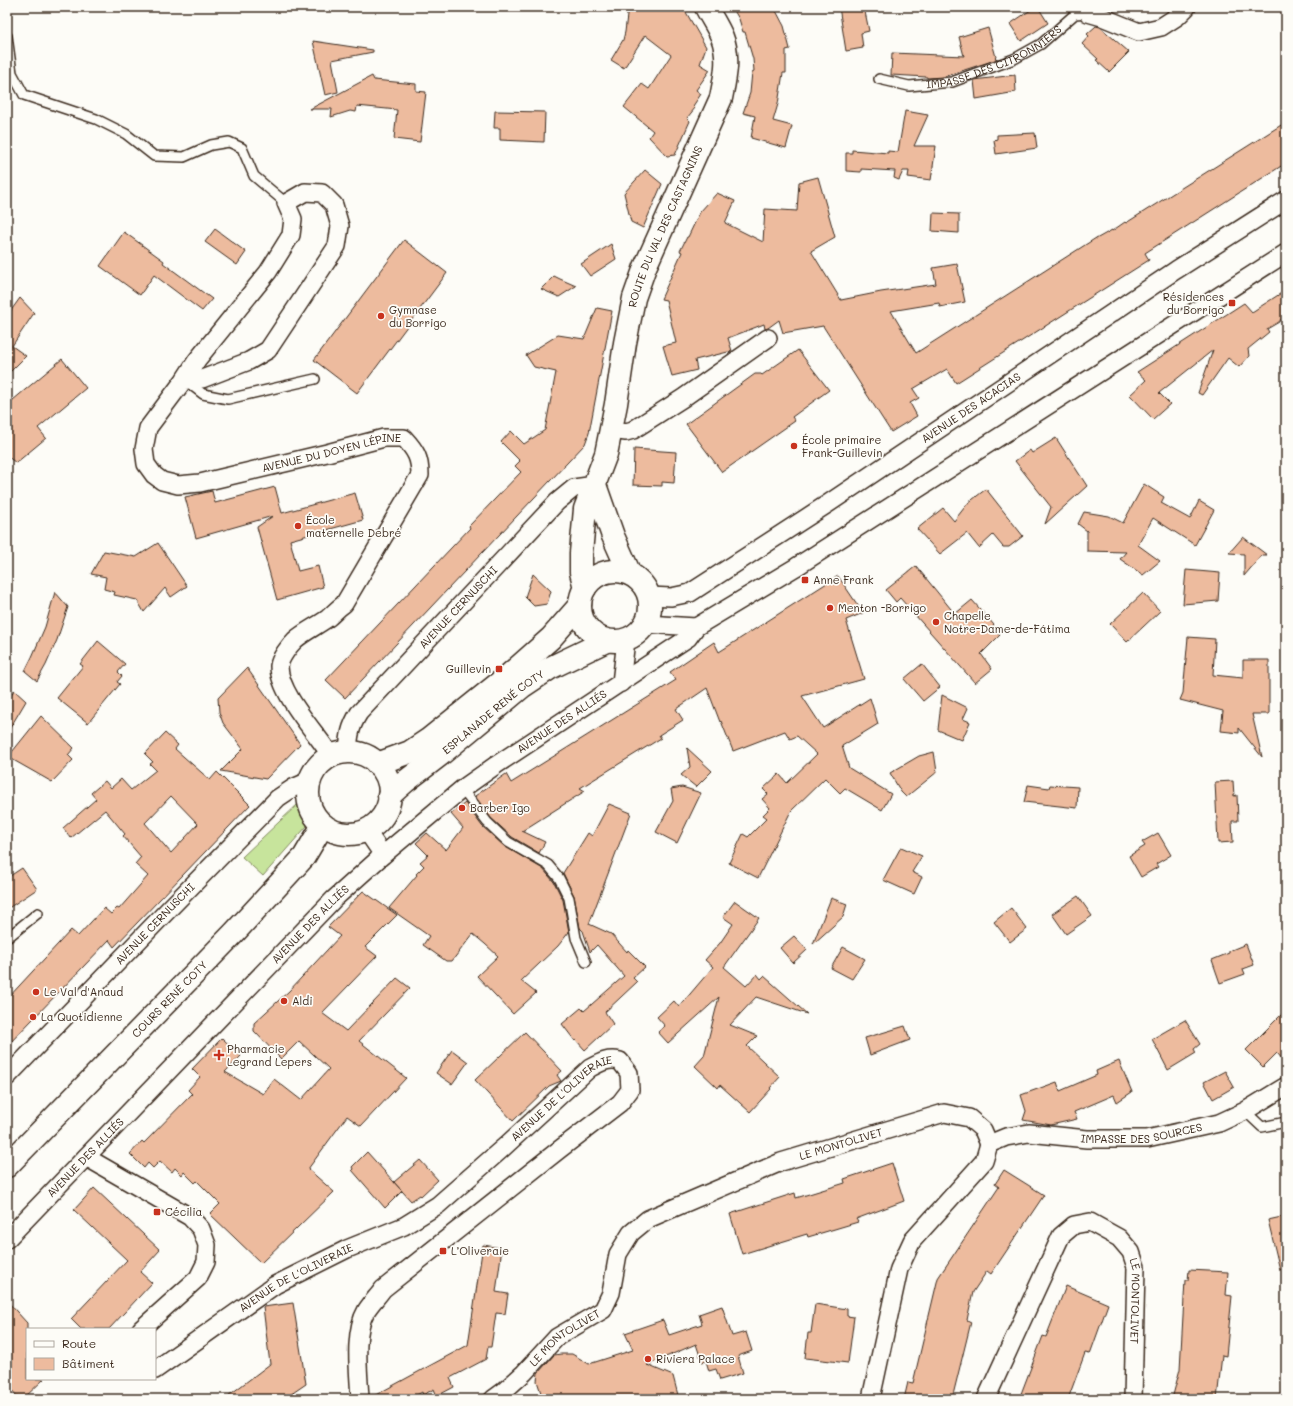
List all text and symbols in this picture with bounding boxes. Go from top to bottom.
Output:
street label: IMPASSE DES CITRONNIERS [925,21,1064,91]
street label: ROUTE DU VAL DES CASTAGNINS [624,143,706,308]
place label: Résidences du Borrigo [1163,289,1224,317]
marker: Résidences du Borrigo [1227,298,1237,308]
place label: Gymnase du Borrigo [389,302,447,330]
marker: Gymnase du Borrigo [376,311,386,321]
street label: AVENUE DES ACACIAS [918,369,1023,446]
street label: AVENUE DU DOYEN LÉPINE [260,430,401,475]
place label: École primaire Frank-Guillevin [802,432,882,460]
marker: École primaire Frank-Guillevin [789,441,799,451]
place label: École maternelle Debré [306,512,401,540]
marker: École maternelle Debré [293,521,303,531]
street label: AVENUE CERNUSCHI [415,562,500,652]
place label: Anne Frank [813,572,874,587]
marker: Anne Frank [800,575,810,585]
place label: Menton -Borrigo [838,600,926,615]
marker: Menton -Borrigo [825,603,835,613]
place label: Chapelle Notre-Dame-de-Fátima [944,608,1070,636]
marker: Chapelle Notre-Dame-de-Fátima [931,617,941,627]
place label: Guillevin [446,661,491,676]
marker: Guillevin [494,664,504,674]
street label: ESPLANADE RENÉ COTY [439,666,547,757]
street label: AVENUE DES ALLIÉS [514,686,609,756]
place label: Barber Igo [470,800,530,815]
marker: Barber Igo [457,803,467,813]
street label: AVENUE CERNUSCHI [112,879,198,967]
street label: AVENUE DES ALLIÉS [268,881,352,967]
street label: COURS RENÉ COTY [128,957,210,1041]
place label: Le Val d'Anaud [44,984,123,999]
marker: Le Val d'Anaud [31,987,41,997]
place label: Aldi [292,993,313,1008]
marker: Aldi [279,996,289,1006]
place label: La Quotidienne [41,1009,123,1024]
marker: La Quotidienne [28,1012,38,1022]
place label: Pharmacie Legrand Lepers [227,1041,312,1069]
marker: Pharmacie Legrand Lepers [214,1050,224,1060]
street label: AVENUE DE L'OLIVERAIE [507,1052,613,1144]
street label: AVENUE DES ALLIÉS [43,1114,127,1200]
street label: IMPASSE DES SOURCES [1080,1119,1203,1146]
street label: LE MONTOLIVET [797,1124,884,1163]
place label: Cécilia [165,1204,203,1219]
marker: Cécilia [152,1207,162,1217]
street label: AVENUE DE L'OLIVERAIE [236,1239,355,1315]
place label: L’Oliveraie [451,1243,509,1258]
marker: L’Oliveraie [438,1246,448,1256]
street label: LE MONTOLIVET [1126,1256,1144,1344]
street label: LE MONTOLIVET [526,1305,603,1369]
legend [26,1328,156,1380]
text: Route [62,1335,96,1351]
place label: Riviera Palace [656,1351,735,1366]
marker: Riviera Palace [643,1354,653,1364]
text: Bâtiment [62,1355,115,1371]

